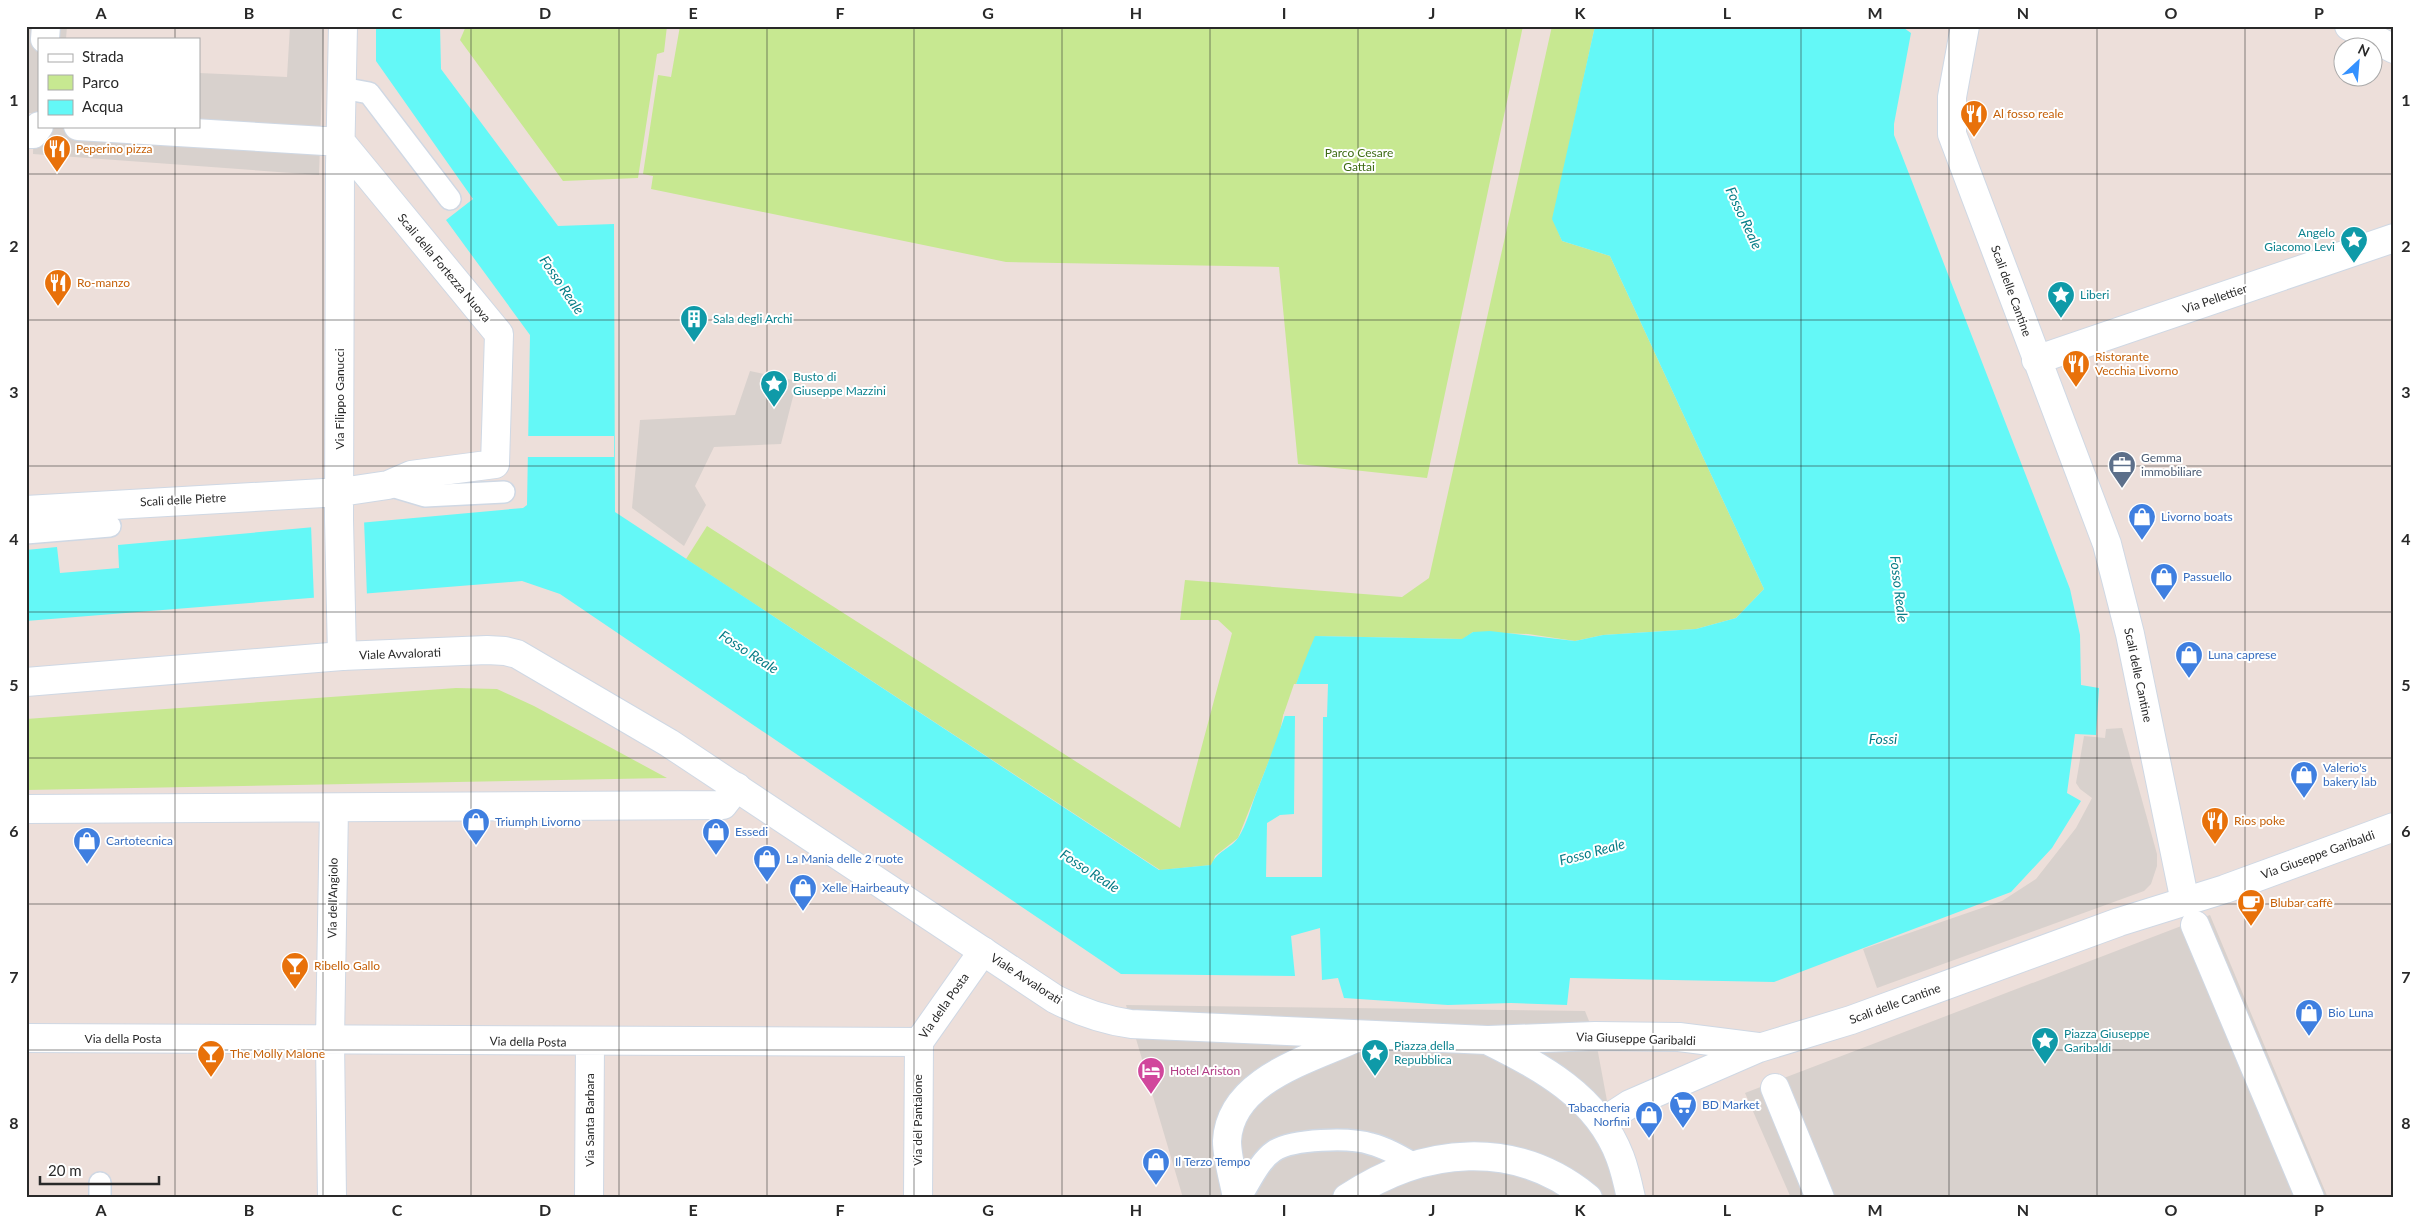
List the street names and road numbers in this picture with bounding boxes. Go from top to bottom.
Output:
street label: Scali della Fortezza Nuova [395,210,494,325]
street label: Scali delle Cantine [1988,243,2035,339]
street label: Via Pellettier [2181,280,2250,317]
street label: Via Filippo Ganucci [332,348,347,450]
street label: Scali delle Pietre [140,490,226,509]
street label: Scali delle Cantine [2121,626,2156,723]
street label: Viale Avvalorati [359,645,441,662]
street label: Via Giuseppe Garibaldi [2259,827,2377,882]
street label: Via dell'Angiolo [324,857,341,939]
street label: Viale Avvalorati [988,950,1065,1007]
street label: Via della Posta [915,970,972,1042]
street label: Scali delle Cantine [1847,980,1943,1027]
street label: Via Giuseppe Garibaldi [1576,1029,1696,1048]
street label: Via della Posta [85,1031,162,1046]
street label: Via della Posta [489,1033,567,1050]
street label: Via Santa Barbara [582,1073,597,1167]
street label: Via del Pantalone [910,1074,925,1166]

